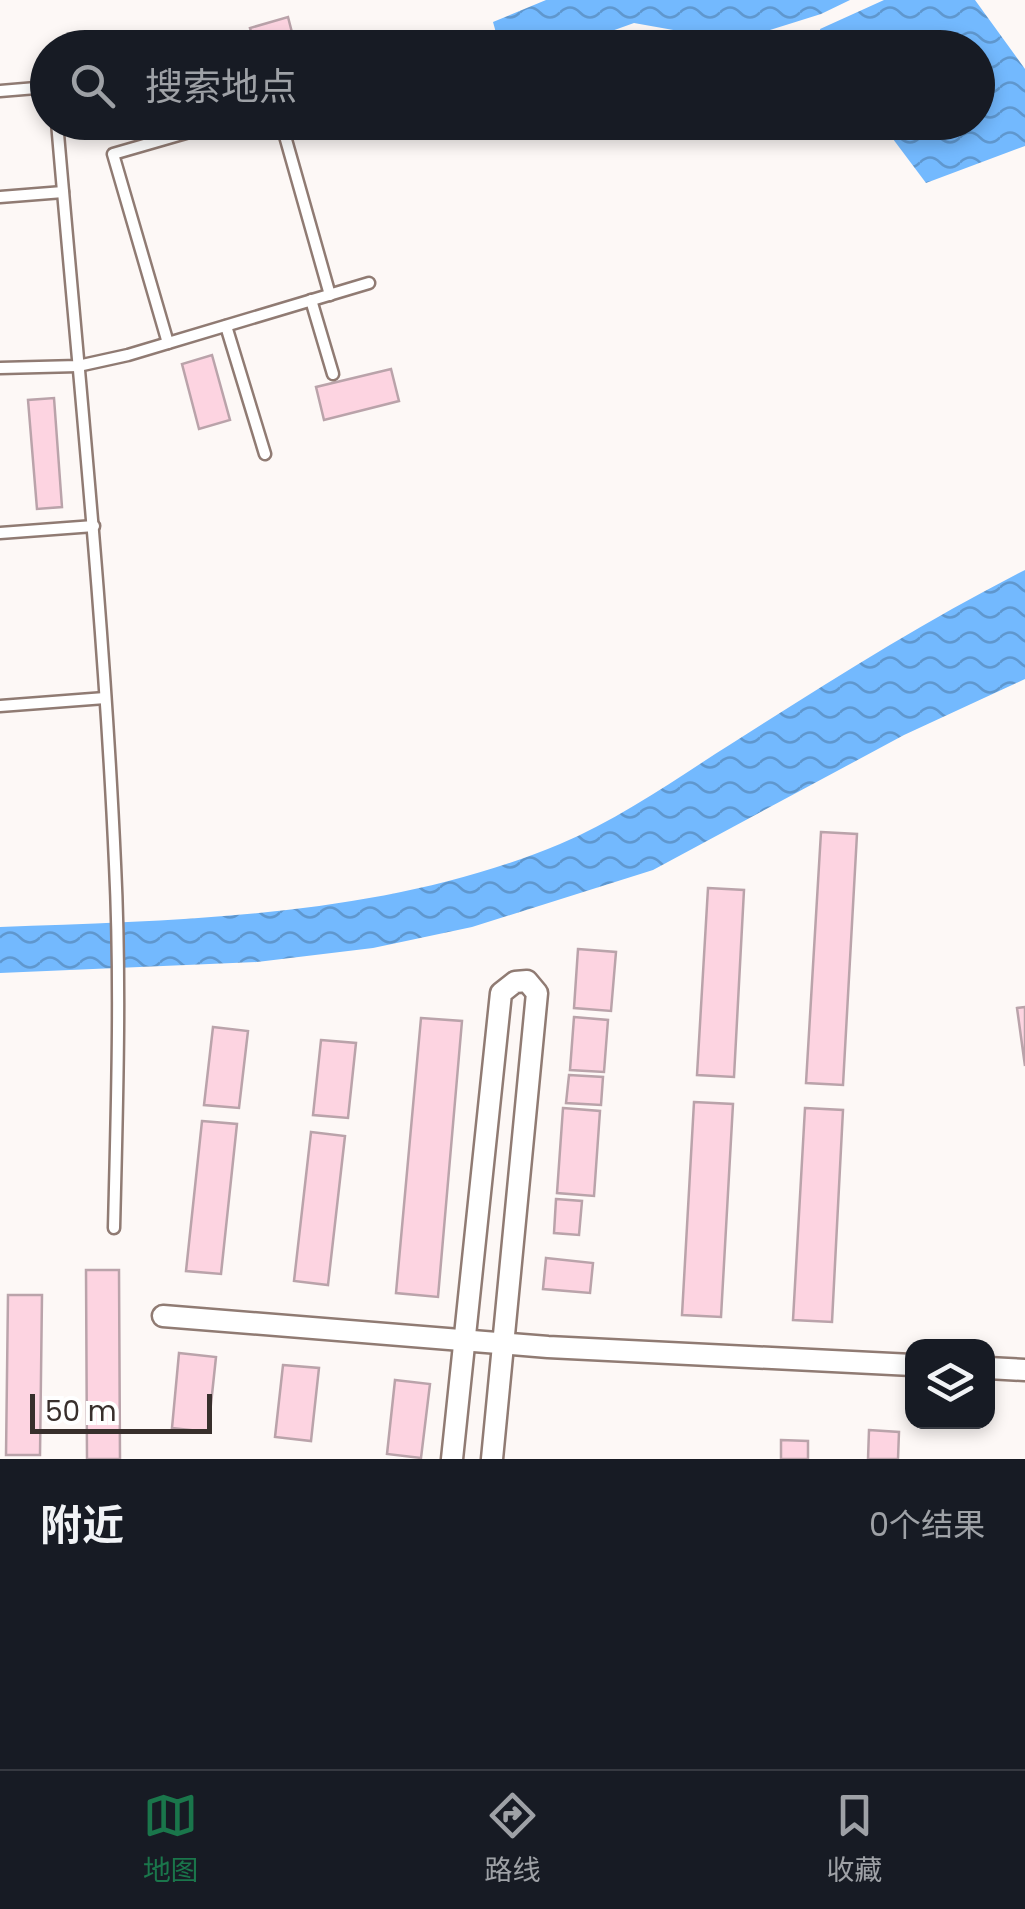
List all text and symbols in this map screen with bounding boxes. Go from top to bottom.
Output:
search box [30,30,995,140]
icon: search [65,58,120,113]
text: 搜索地点 [145,60,297,113]
map controls [905,1339,995,1429]
button: layers [905,1339,995,1429]
scale bar [30,1389,212,1434]
text: 50 m [45,1392,116,1431]
text: 附近 [40,1496,124,1555]
text: 0个结果 [869,1502,985,1547]
tab: 地图 [143,1788,199,1892]
tab: 路线 [484,1788,540,1892]
tab: 收藏 [826,1788,882,1892]

